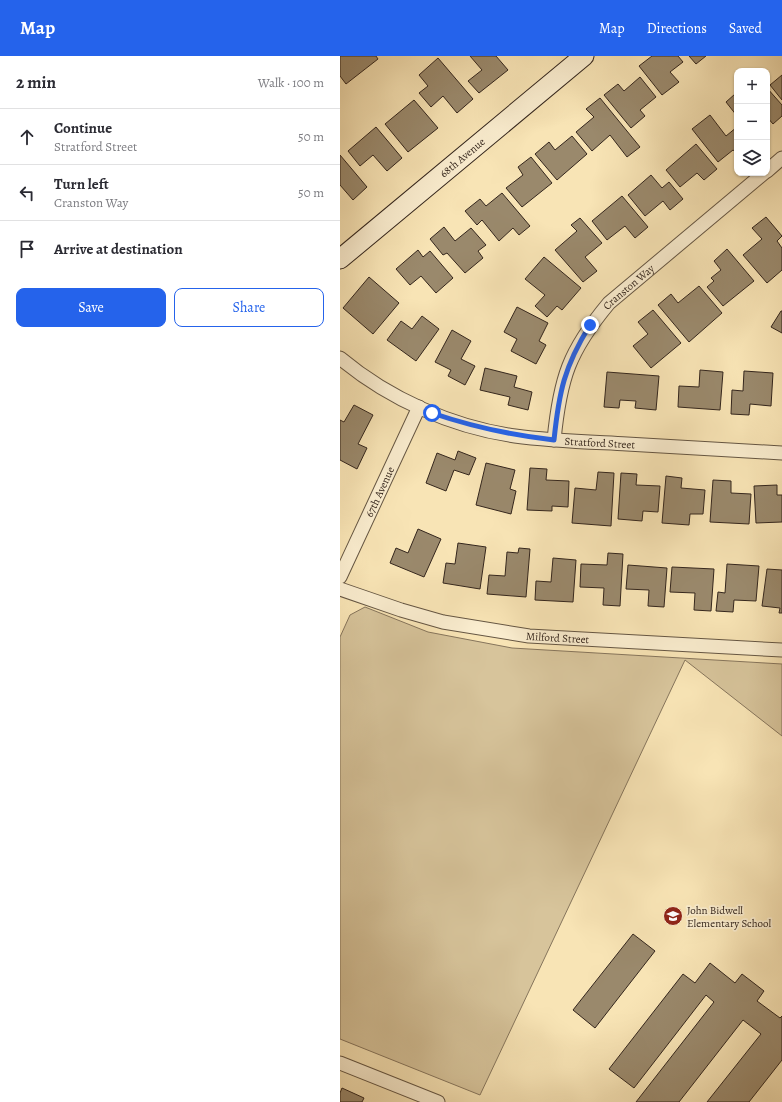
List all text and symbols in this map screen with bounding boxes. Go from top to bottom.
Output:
text: Map [20,15,55,41]
text: Map [599,19,625,38]
text: Directions [647,19,707,38]
text: Saved [729,19,762,38]
map controls [734,68,770,176]
button: + [734,68,770,104]
text: 2 min [16,71,56,94]
text: Walk · 100 m [258,74,324,91]
button: − [734,104,770,140]
text: Continue [54,118,112,138]
icon: ahead [16,126,38,148]
text: 50 m [298,128,324,145]
street label: 68th Avenue [437,134,489,181]
text: Stratford Street [54,138,137,155]
button: layers [734,140,770,176]
text: Turn left [54,174,109,194]
icon: left [16,182,38,204]
text: 50 m [298,184,324,201]
text: Cranston Way [54,194,128,211]
icon: arrive [16,238,38,260]
text: Arrive at destination [54,239,183,259]
street label: Cranston Way [600,261,658,313]
button: Save [16,288,166,327]
button: Share [174,288,324,327]
route end [581,316,599,334]
route start [423,404,441,422]
street label: Stratford Street [564,434,636,452]
street label: 67th Avenue [362,464,398,520]
street label: Milford Street [526,629,590,647]
place label: John Bidwell Elementary School [687,903,772,931]
school or university icon: John Bidwell Elementary School [662,905,684,927]

